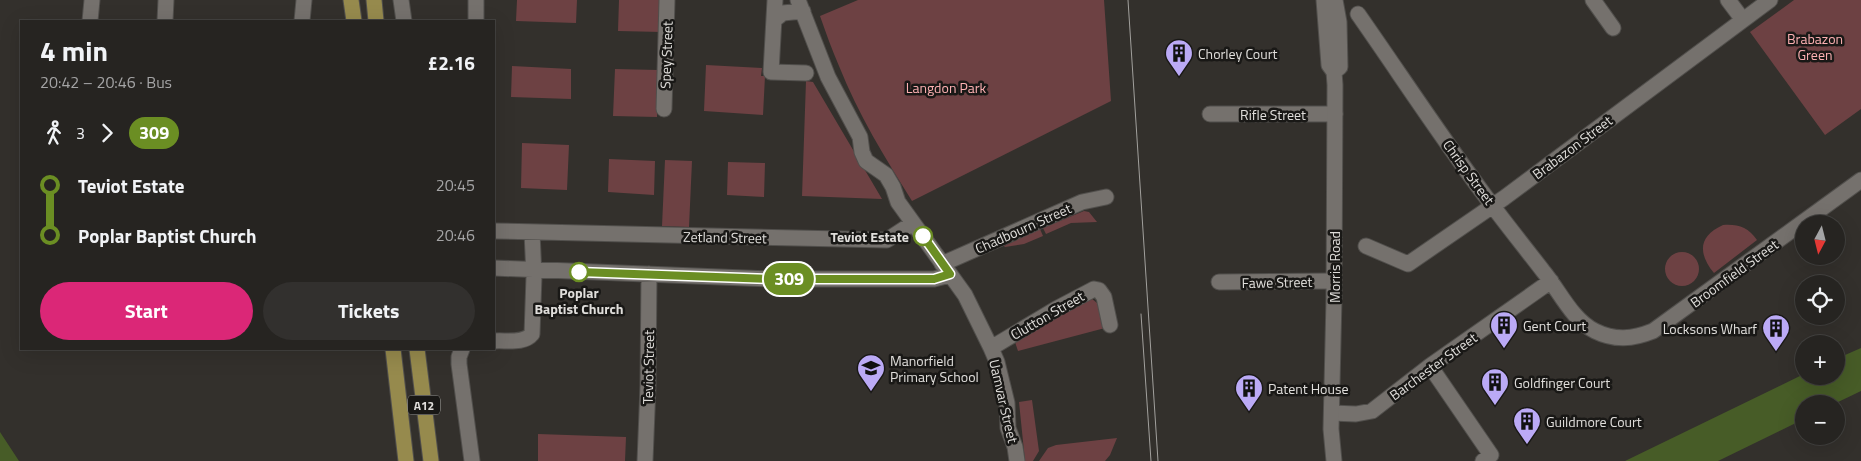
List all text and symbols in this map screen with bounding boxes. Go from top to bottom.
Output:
street label: Spey Street [654,21,678,89]
park label: Brabazon Green [1787,28,1843,65]
text: 4 min [40,29,108,72]
building icon: Chorley Court [1164,38,1194,77]
place label: Chorley Court [1198,43,1278,64]
text: £2.16 [428,48,475,77]
text: 20:42 – 20:46 · Bus [40,70,172,94]
park label: Langdon Park [906,77,987,98]
street label: Rifle Street [1240,104,1306,125]
street label: Brabazon Street [1528,110,1616,184]
icon: walk [40,119,68,147]
icon: forward [93,119,121,147]
text: 309 [139,119,169,146]
text: 3 [76,121,85,145]
street label: Chrisp Street [1438,135,1500,209]
text: Teviot Estate [78,171,185,200]
text: 20:45 [436,173,475,197]
street label: Chadbourn Street [972,197,1075,259]
north arrow [1795,215,1845,265]
map controls [1795,215,1845,445]
text: Poplar Baptist Church [78,221,257,250]
text: 20:46 [436,223,475,247]
street label: Zetland Street [683,226,767,248]
place label: Teviot Estate [830,226,909,247]
marker: Teviot Estate [913,226,933,246]
street label: Morris Road [1324,231,1345,303]
street label: Broomfield Street [1686,234,1782,312]
marker: Poplar Baptist Church [569,262,589,282]
line badge: 309 [760,263,818,295]
text: 309 [774,265,804,292]
street label: Fawe Street [1241,271,1313,293]
button: locate [1795,275,1845,325]
button: Start [40,282,253,340]
button: Tickets [263,282,475,340]
place label: Poplar Baptist Church [534,282,624,319]
street label: Clutton Street [1006,285,1088,345]
building icon: Gent Court [1489,310,1519,349]
building icon: Locksons Wharf [1761,313,1791,352]
place label: Gent Court [1523,315,1586,336]
place label: Locksons Wharf [1663,318,1757,339]
street label: Barchester Street [1385,327,1481,405]
street label: Teviot Street [637,330,659,404]
button: + [1795,335,1845,385]
place label: Manorfield Primary School [890,350,979,387]
school or university icon: Manorfield Primary School [856,353,886,392]
street label: Uamvar Street [984,357,1024,445]
building icon: Goldfinger Court [1480,367,1510,406]
place label: Goldfinger Court [1514,372,1610,393]
building icon: Patent House [1234,373,1264,412]
place label: Patent House [1268,378,1349,399]
button: − [1795,395,1845,445]
road number: A12 [408,396,440,414]
building icon: Guildmore Court [1512,406,1542,445]
place label: Guildmore Court [1546,411,1642,432]

